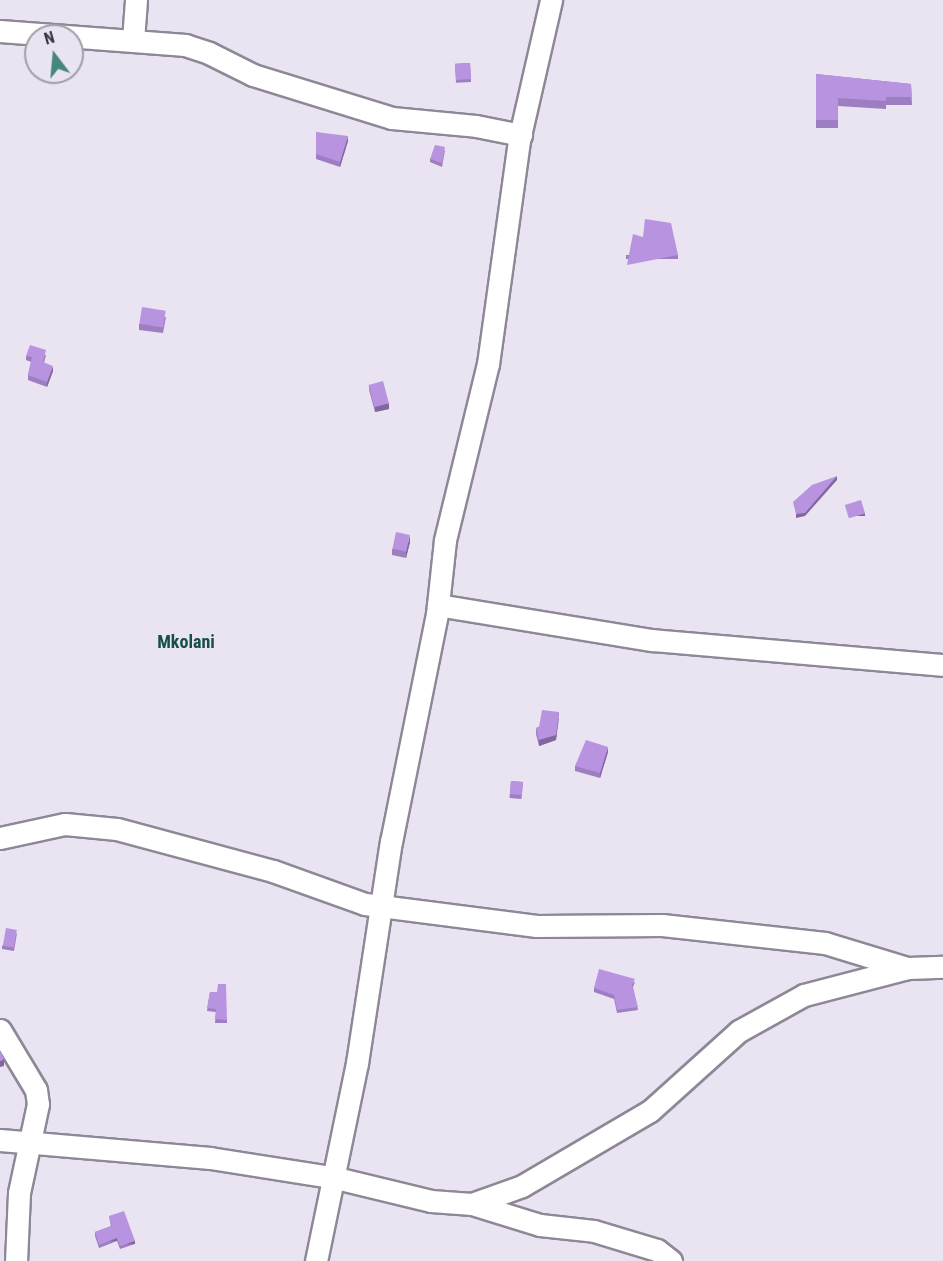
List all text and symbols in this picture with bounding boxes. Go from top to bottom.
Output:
north arrow [24,24,84,84]
text: N [42,28,57,49]
district label: Mkolani [157,631,215,653]

